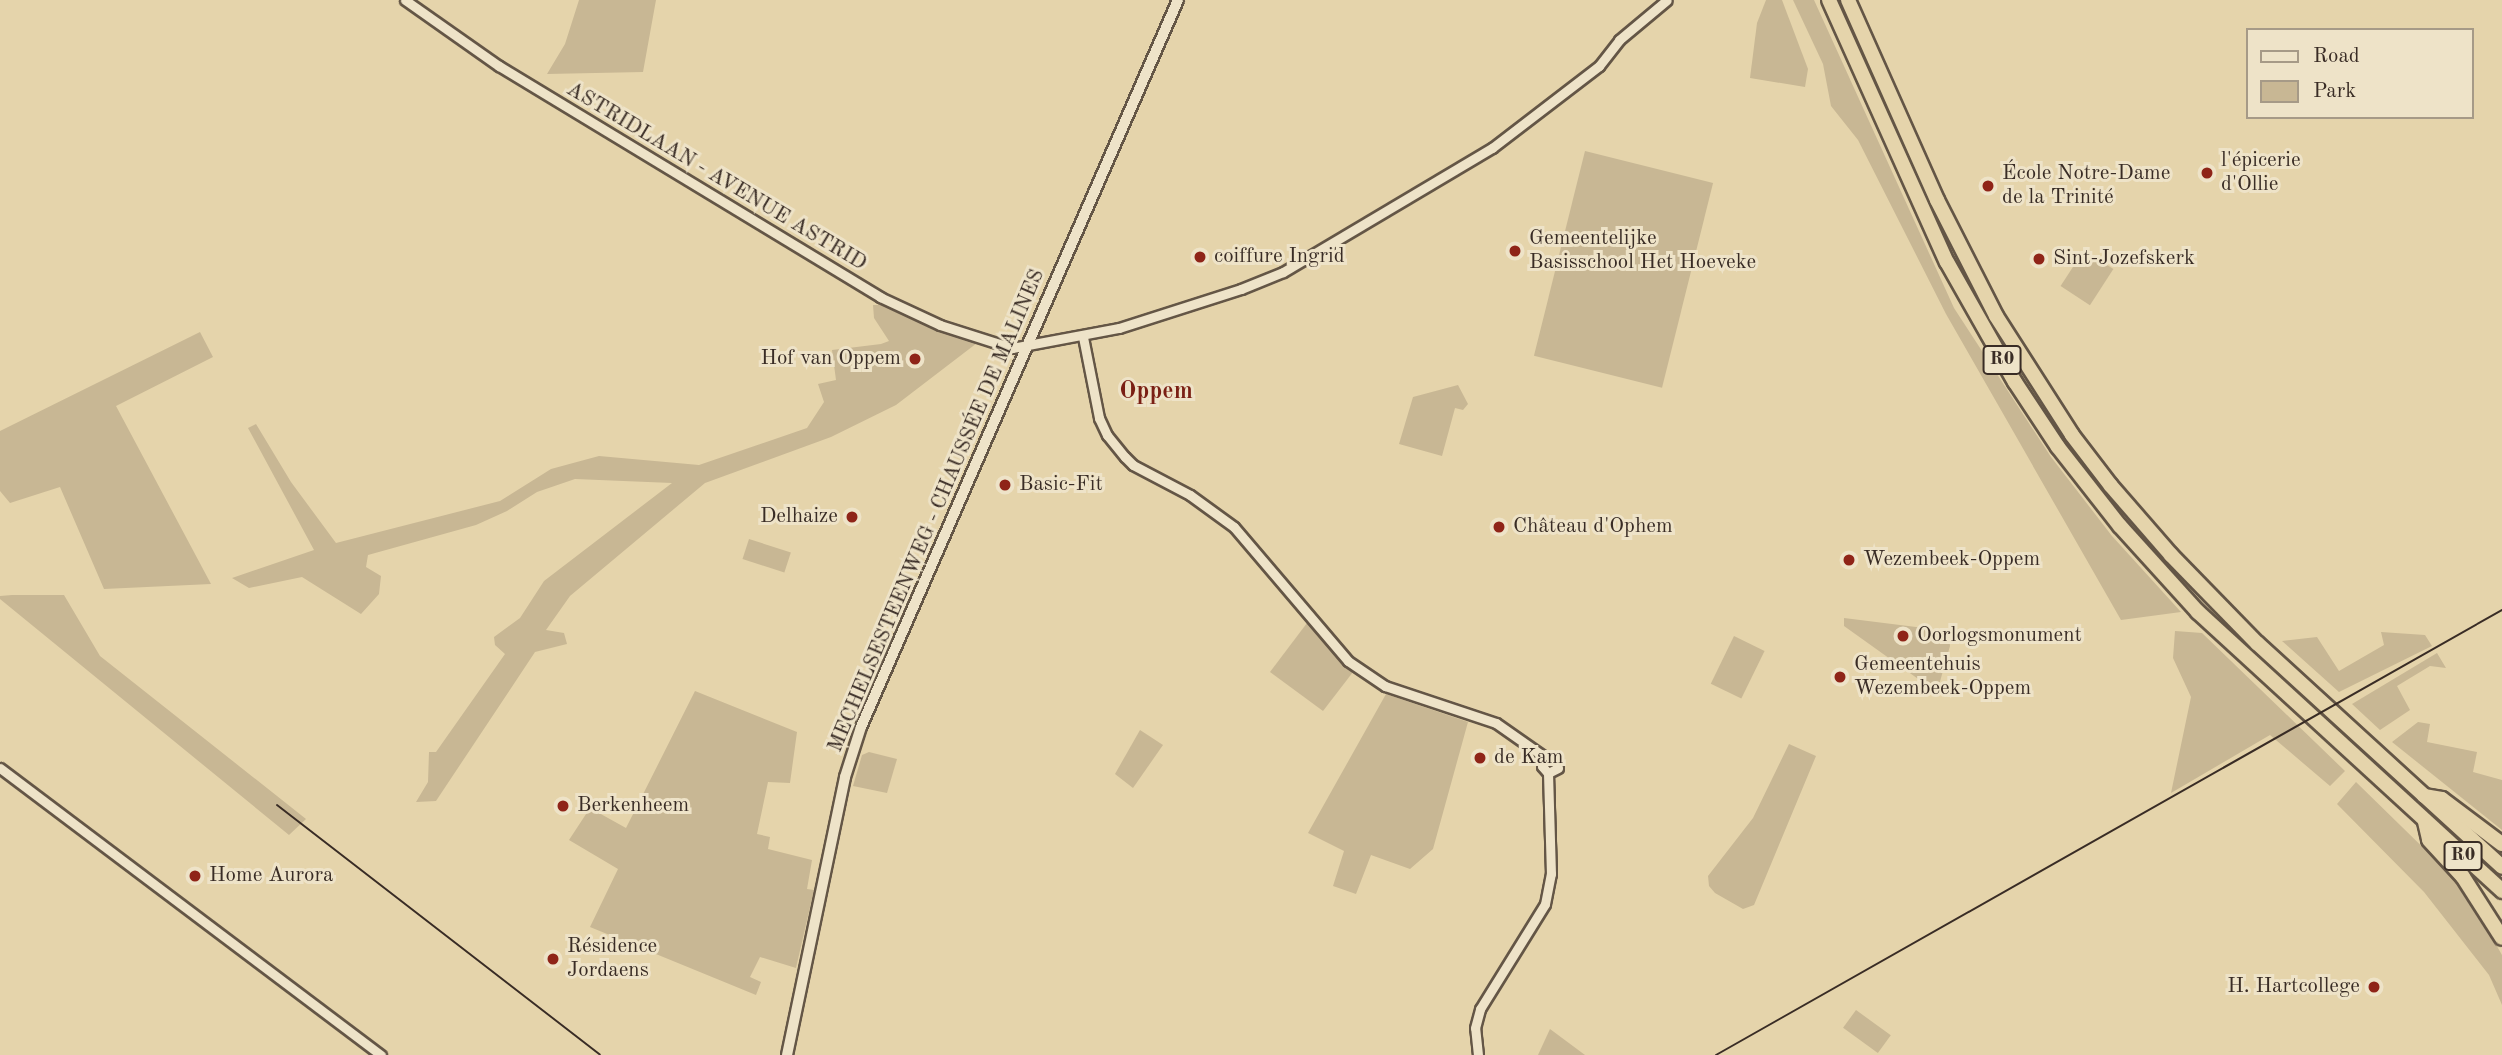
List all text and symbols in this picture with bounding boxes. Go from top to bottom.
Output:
legend [2246,28,2474,119]
text: Road [2313,46,2360,67]
street label: ASTRIDLAAN - AVENUE ASTRID [561,77,871,277]
text: Park [2313,81,2356,102]
place label: l'épicerie d'Ollie [2221,148,2301,198]
place label: École Notre-Dame de la Trinité [2002,161,2170,211]
marker: l'épicerie d'Ollie [2199,165,2215,181]
marker: École Notre-Dame de la Trinité [1980,178,1996,194]
place label: Gemeentelijke Basisschool Het Hoeveke [1529,226,1756,276]
marker: Gemeentelijke Basisschool Het Hoeveke [1507,243,1523,259]
place label: coiffure Ingrid [1214,244,1345,270]
place label: Sint-Jozefskerk [2053,246,2195,272]
marker: coiffure Ingrid [1192,249,1208,265]
marker: Sint-Jozefskerk [2031,251,2047,267]
street label: MECHELSESTEENWEG - CHAUSSÉE DE MALINES [823,266,1051,756]
road number: R0 [1981,344,2023,376]
place label: Hof van Oppem [760,346,901,372]
marker: Hof van Oppem [907,351,923,367]
district label: Oppem [1119,379,1193,407]
place label: Basic-Fit [1019,472,1103,498]
marker: Basic-Fit [997,477,1013,493]
place label: Delhaize [760,504,838,530]
marker: Delhaize [844,509,860,525]
place label: Château d'Ophem [1513,514,1673,540]
marker: Château d'Ophem [1491,519,1507,535]
place label: Wezembeek-Oppem [1863,547,2040,573]
marker: Wezembeek-Oppem [1841,552,1857,568]
place label: Oorlogsmonument [1917,623,2082,649]
marker: Oorlogsmonument [1895,628,1911,644]
place label: Gemeentehuis Wezembeek-Oppem [1854,652,2031,702]
marker: Gemeentehuis Wezembeek-Oppem [1832,669,1848,685]
place label: de Kam [1494,745,1563,771]
marker: de Kam [1472,750,1488,766]
place label: Berkenheem [577,793,689,819]
marker: Berkenheem [555,798,571,814]
road number: R0 [2442,841,2484,872]
place label: Home Aurora [209,863,333,889]
marker: Home Aurora [187,868,203,884]
place label: Résidence Jordaens [567,934,657,984]
marker: Résidence Jordaens [545,951,561,967]
place label: H. Hartcollege [2227,974,2360,1000]
marker: H. Hartcollege [2366,979,2382,995]

